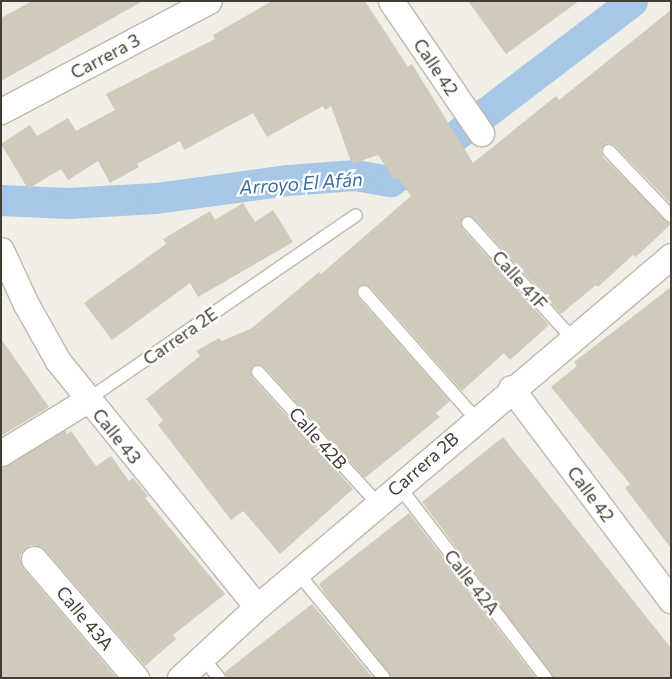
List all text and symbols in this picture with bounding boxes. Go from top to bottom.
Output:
street label: Carrera 3 [67,29,143,83]
street label: Calle 42 [409,34,463,100]
water label: Arroyo El Afán [239,167,363,199]
street label: Calle 41F [488,246,552,314]
street label: Carrera 2E [139,303,221,369]
street label: Calle 42B [285,403,351,473]
street label: Calle 43 [88,404,146,468]
street label: Carrera 2B [383,427,463,501]
street label: Calle 42 [563,462,619,526]
street label: Calle 42A [440,545,504,619]
street label: Calle 43A [52,582,118,654]

